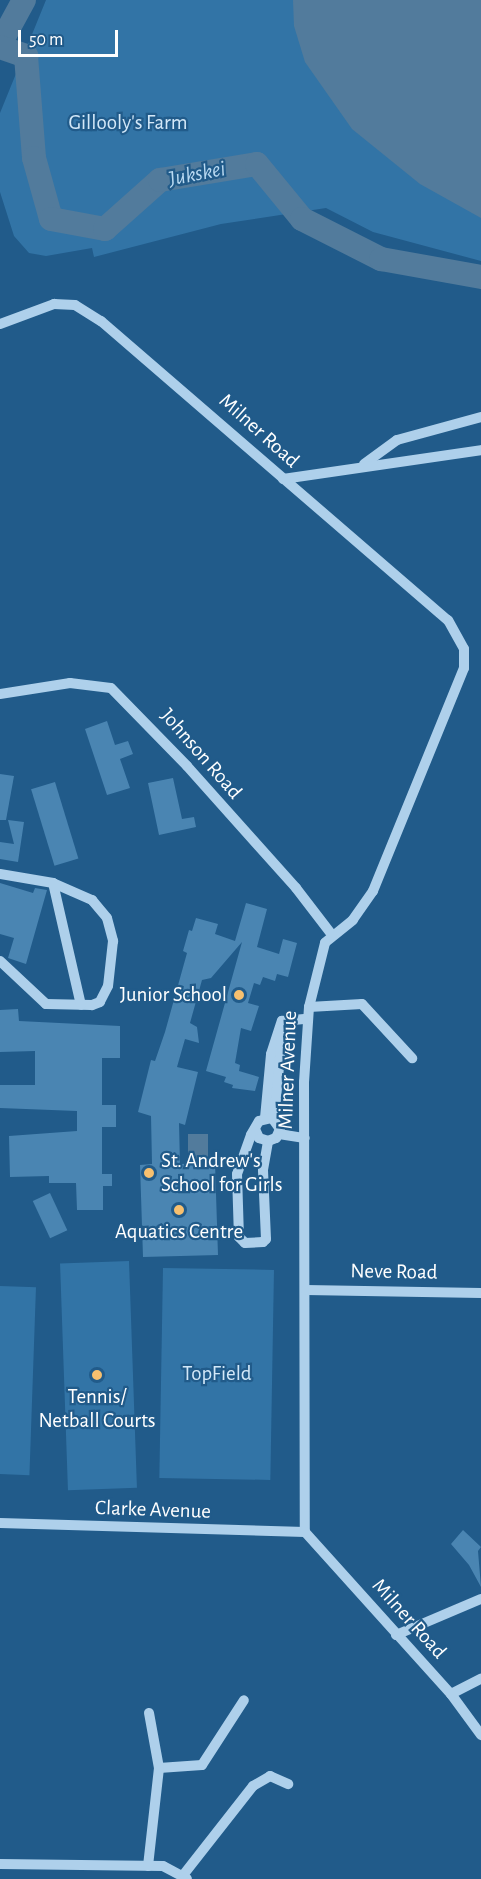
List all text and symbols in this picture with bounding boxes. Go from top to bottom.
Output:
scale bar [21,18,122,56]
text: 50 m [29,31,63,49]
park label: Gillooly's Farm [68,110,188,136]
water label: Jukskei [167,156,227,192]
street label: Milner Road [214,388,304,474]
street label: Johnson Road [155,704,247,804]
place label: Junior School [120,982,227,1008]
marker: Junior School [232,988,246,1002]
street label: Milner Avenue [273,1010,303,1130]
place label: St. Andrew's School for Girls [161,1148,283,1198]
marker: St. Andrew's School for Girls [142,1166,156,1180]
marker: Aquatics Centre [172,1203,186,1217]
place label: Aquatics Centre [115,1219,243,1245]
street label: Neve Road [350,1259,438,1285]
park label: TopField [182,1361,252,1387]
marker: Tennis/ Netball Courts [90,1368,104,1382]
place label: Tennis/ Netball Courts [38,1384,156,1434]
street label: Clarke Avenue [95,1495,211,1525]
street label: Milner Road [366,1574,452,1664]

